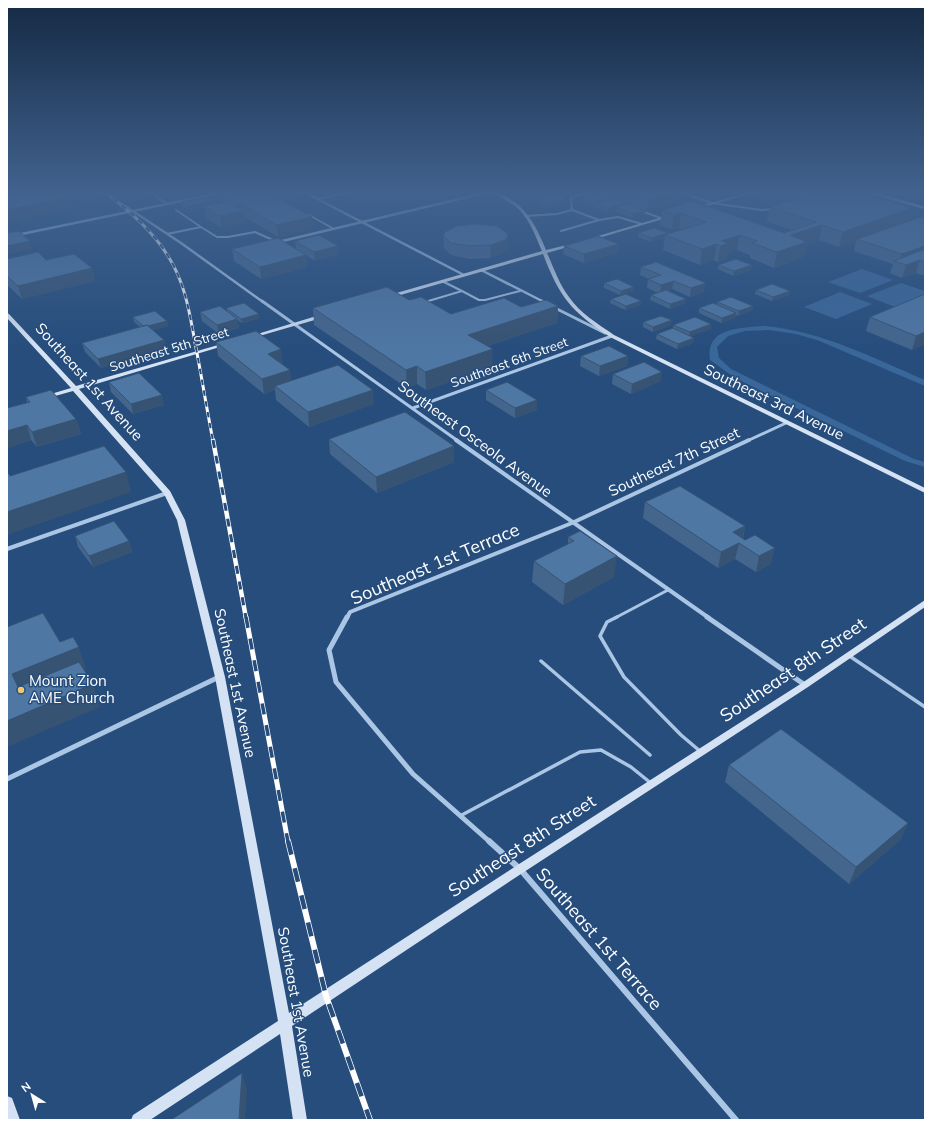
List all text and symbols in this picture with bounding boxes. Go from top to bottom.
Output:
street label: Southeast 1st Avenue [31,319,147,445]
street label: Southeast 5th Street [108,323,231,375]
street label: Southeast 6th Street [448,333,570,391]
street label: Southeast 3rd Avenue [701,359,848,444]
street label: Southeast Osceola Avenue [394,376,556,501]
street label: Southeast 7th Street [605,423,742,500]
street label: Southeast 1st Terrace [347,518,523,610]
street label: Southeast 1st Avenue [210,607,261,759]
street label: Southeast 8th Street [715,612,870,727]
place label: Mount Zion AME Church [29,671,115,707]
marker: Mount Zion AME Church [16,685,26,695]
street label: Southeast 8th Street [444,789,600,902]
street label: Southeast 1st Terrace [531,863,668,1015]
street label: Southeast 1st Avenue [274,925,319,1078]
north arrow [12,1075,52,1115]
text: N [18,1079,34,1095]

